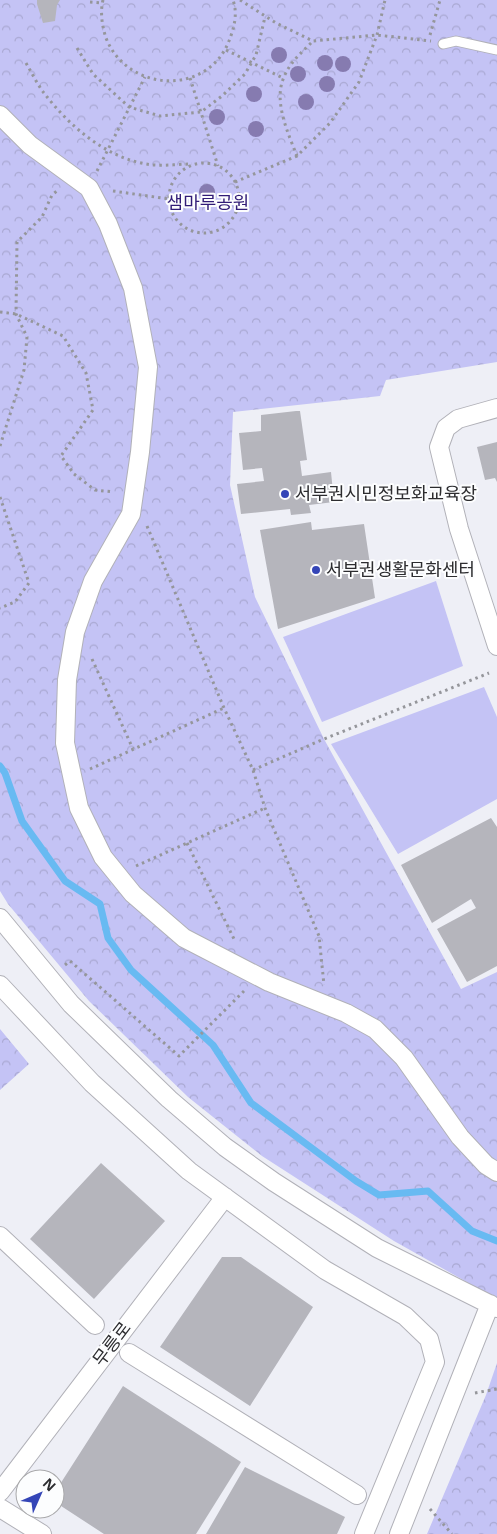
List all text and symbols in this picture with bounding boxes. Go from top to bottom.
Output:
park label: 샘마루공원 [167,190,249,214]
place label: 서부권시민정보화교육장 [295,481,477,505]
marker: 서부권시민정보화교육장 [279,488,291,500]
place label: 서부권생활문화센터 [326,557,475,581]
marker: 서부권생활문화센터 [310,564,322,576]
street label: 무릉로 [87,1316,136,1370]
north arrow [15,1469,65,1519]
text: N [39,1474,60,1495]

